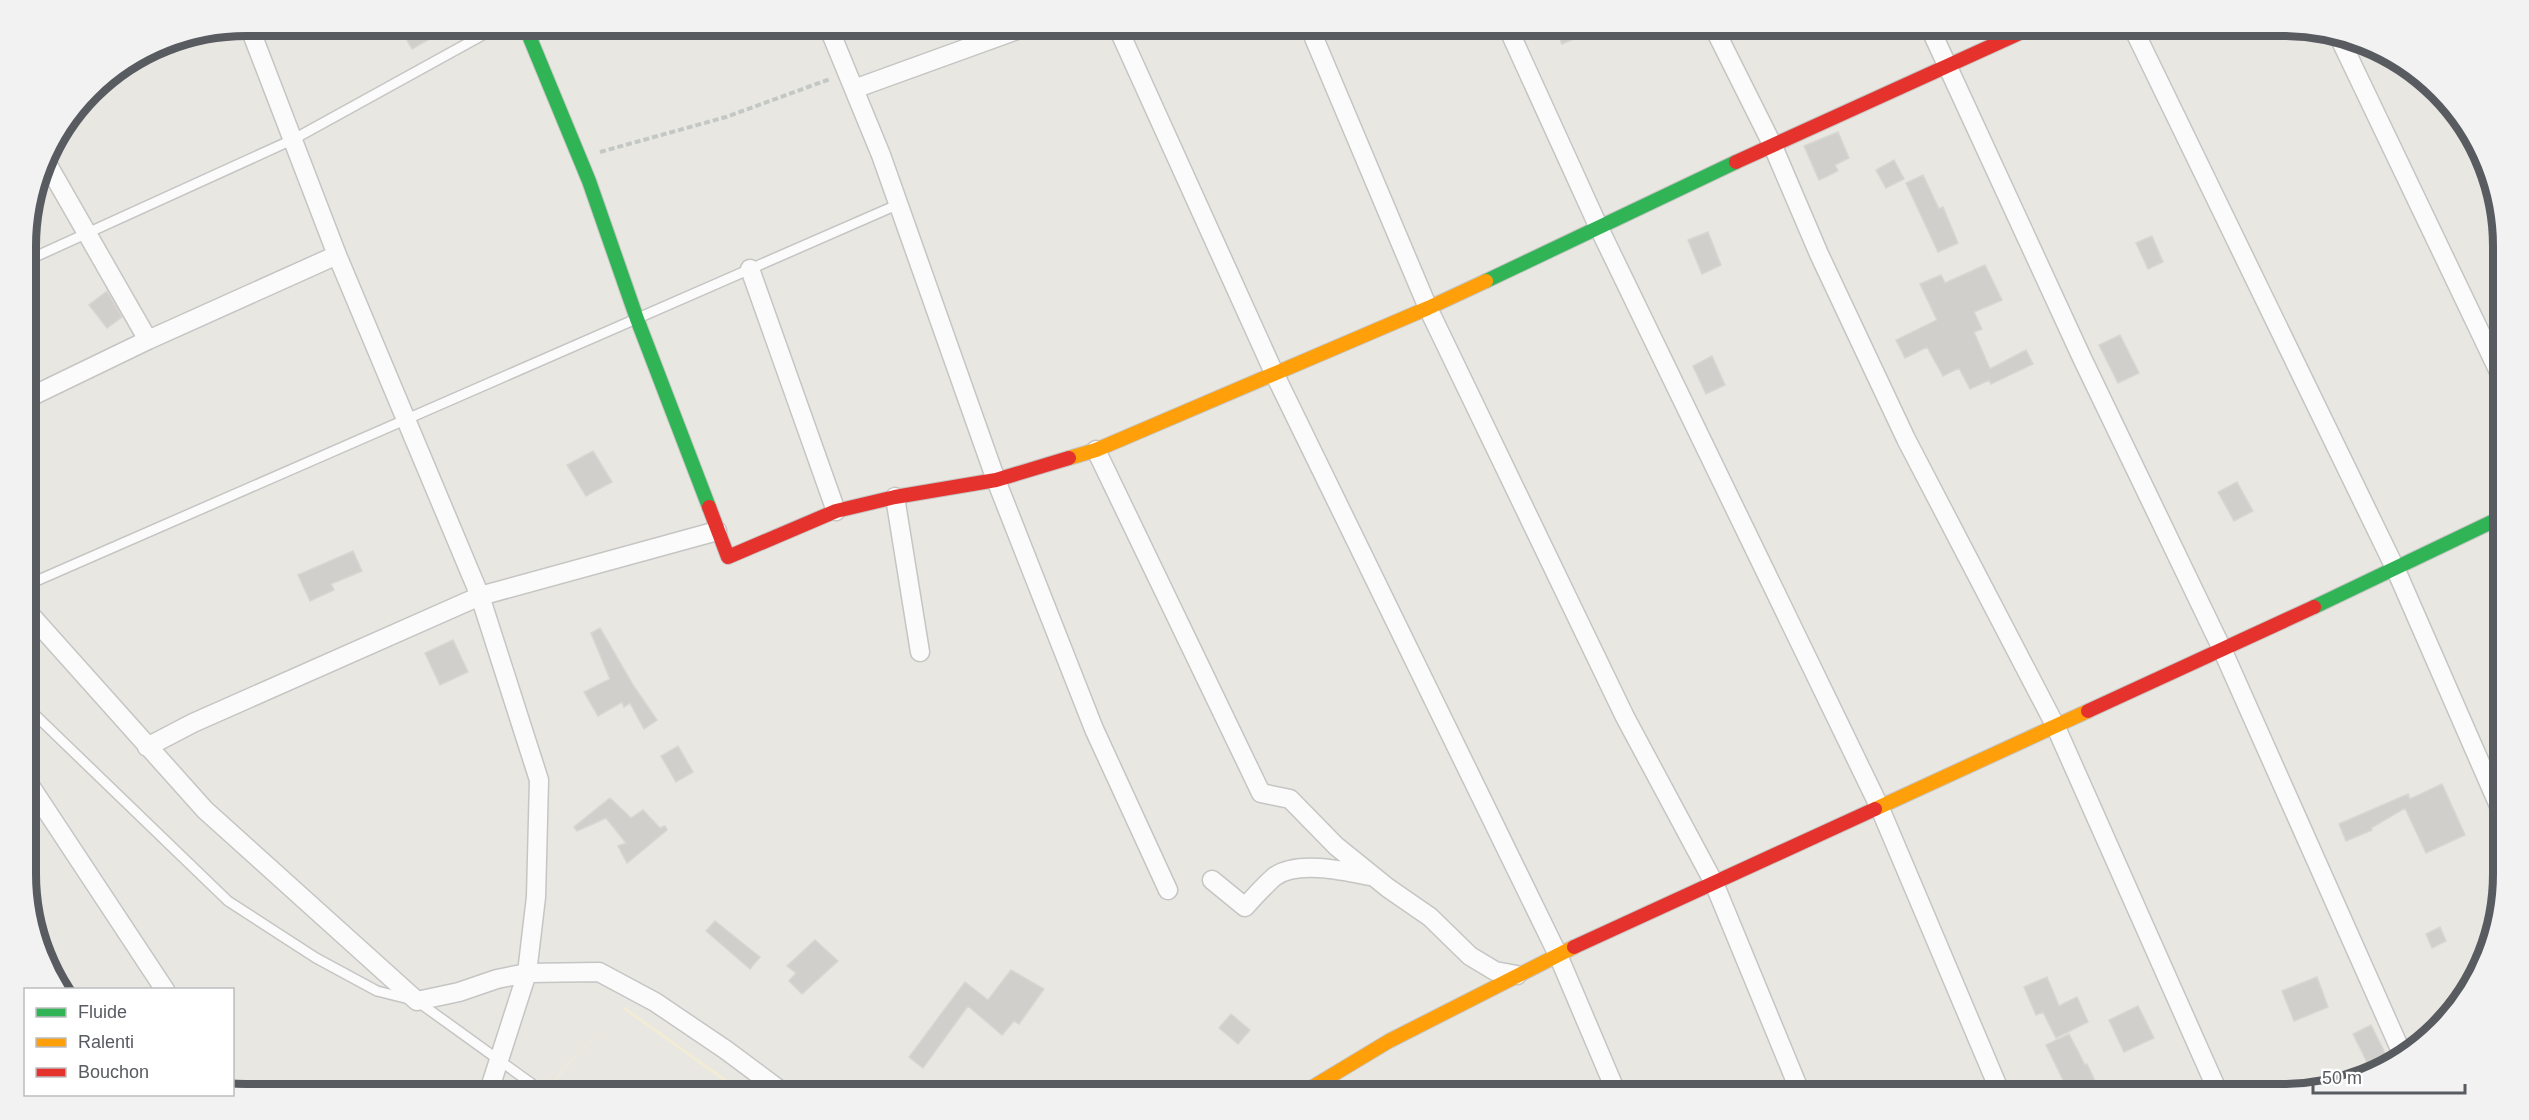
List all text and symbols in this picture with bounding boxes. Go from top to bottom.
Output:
legend [24,988,234,1096]
text: Fluide [78,1002,127,1022]
text: Ralenti [78,1032,134,1052]
scale bar [2313,1057,2464,1095]
text: Bouchon [78,1062,149,1082]
text: 50 m [2322,1068,2362,1088]

